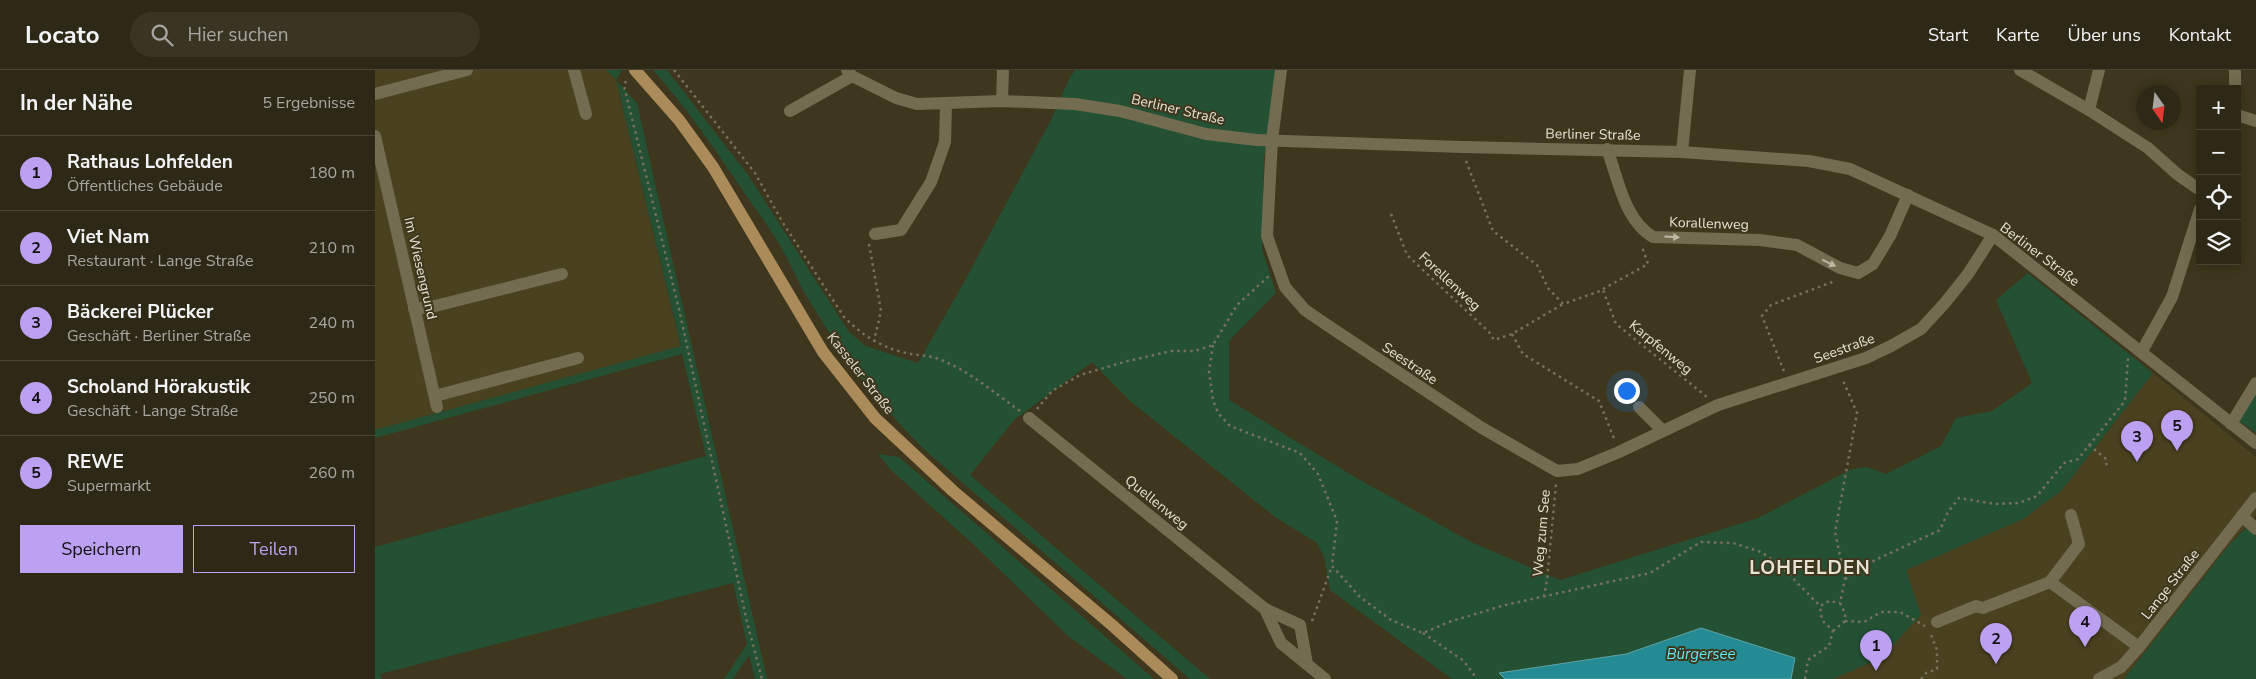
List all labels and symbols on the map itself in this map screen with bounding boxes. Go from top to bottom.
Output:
north arrow [2136,85,2181,130]
street label: Berliner Straße [1129,90,1226,129]
street label: Berliner Straße [1545,124,1641,145]
street label: Korallenweg [1669,213,1749,234]
street label: Im Wiesengrund [399,215,442,321]
street label: Berliner Straße [1996,218,2083,291]
one-way arrow [1664,234,1680,242]
street label: Forellenweg [1414,248,1485,315]
one-way arrow [1822,258,1837,267]
street label: Karpfenweg [1625,316,1696,379]
street label: Kasseler Straße [823,328,899,418]
street label: Seestraße [1811,329,1877,368]
street label: Seestraße [1378,338,1441,389]
your location [1614,378,1640,404]
pin: 5 [2161,410,2193,451]
pin: 3 [2121,421,2153,462]
street label: Quellenweg [1121,471,1193,534]
street label: Weg zum See [1528,489,1555,577]
street label: Lange Straße [2137,545,2204,623]
district label: LOHFELDEN [1749,555,1871,581]
pin: 4 [2069,606,2101,647]
pin: 2 [1980,623,2012,664]
pin: 1 [1860,630,1892,671]
water label: Bürgersee [1666,644,1736,664]

